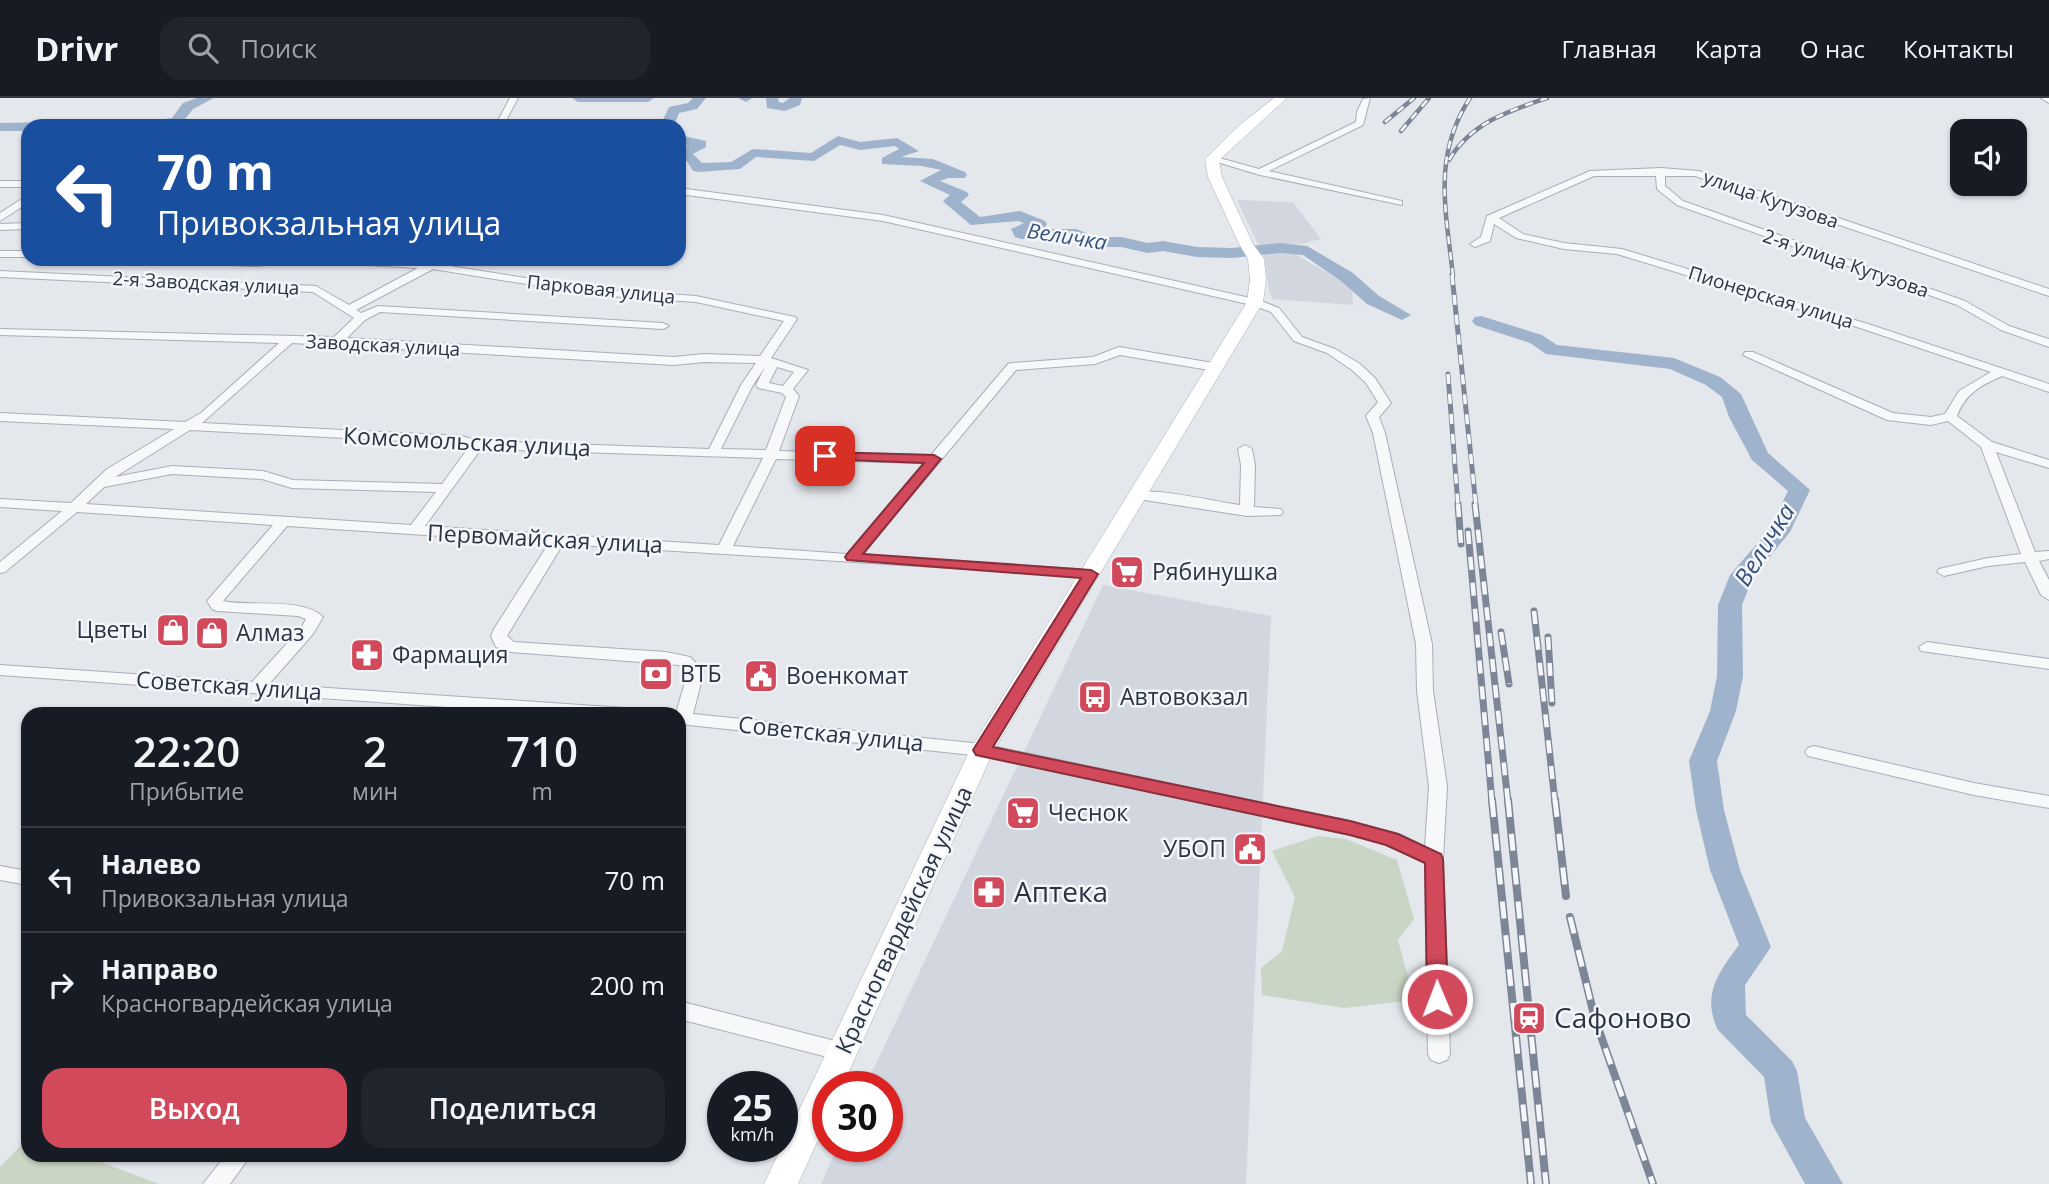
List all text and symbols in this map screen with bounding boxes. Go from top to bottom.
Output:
search box [160,17,650,80]
text: Drivr [35,26,118,71]
icon: search [184,29,222,67]
text: Поиск [240,30,317,66]
text: Главная [1562,32,1657,65]
text: Карта [1695,32,1762,65]
text: О нас [1800,32,1865,65]
text: Контакты [1903,32,2014,65]
map controls [1950,119,2027,196]
button: sound [1950,119,2027,196]
text: 70 m [157,138,274,204]
icon: left [42,147,133,238]
street label: улица Кутузова [1700,164,1842,234]
text: Привокзальная улица [157,201,501,244]
water label: Величка [1025,216,1109,256]
street label: 2-я улица Кутузова [1760,222,1932,304]
street label: Пионерская улица [1685,259,1857,335]
street label: 2-я Заводская улица [112,265,300,301]
street label: Парковая улица [525,268,677,310]
street label: Заводская улица [305,328,461,362]
street label: Комсомольская улица [342,419,592,463]
pin [795,426,855,486]
icon: arrive [806,437,844,475]
water label: Величка [1725,496,1802,592]
street label: Первомайская улица [426,516,664,560]
supermarket icon: Рябинушка [1108,553,1146,591]
place label: Рябинушка [1152,555,1278,587]
shop icon: Цветы [154,611,192,649]
place label: Цветы [76,613,148,645]
shop icon: Алмаз [193,614,231,652]
place label: Алмаз [236,616,304,648]
pharmacy icon: Фармация [348,636,386,674]
place label: Фармация [392,638,509,670]
bank icon: ВТБ [637,655,675,693]
place label: ВТБ [680,657,722,689]
public building icon: Военкомат [742,657,780,695]
place label: Военкомат [786,659,909,691]
street label: Советская улица [135,663,323,707]
bus stop icon: Автовокзал [1076,678,1114,716]
place label: Автовокзал [1120,680,1248,712]
street label: Советская улица [737,707,925,759]
text: 22:20 [133,722,240,779]
text: 2 [363,722,387,779]
text: 710 [506,722,578,779]
text: Прибытие [129,775,244,807]
text: мин [352,775,398,807]
text: m [531,775,553,807]
street label: Красногвардейская улица [827,781,979,1059]
supermarket icon: Чеснок [1004,794,1042,832]
place label: Чеснок [1048,796,1128,828]
public building icon: УБОП [1231,830,1269,868]
place label: УБОП [1163,832,1226,864]
text: Налево [101,846,201,882]
icon: left [42,861,80,899]
text: 70 m [604,862,665,898]
place label: Аптека [1014,872,1108,910]
pharmacy icon: Аптека [970,873,1008,911]
text: Привокзальная улица [101,882,349,914]
text: Направо [101,951,218,987]
position arrow [1400,962,1474,1036]
icon: right [42,966,80,1004]
text: 200 m [590,967,665,1003]
text: Красногвардейская улица [101,987,393,1019]
place label: Сафоново [1554,998,1692,1036]
station icon: Сафоново [1510,999,1548,1037]
button: Выход [42,1068,347,1148]
button: Поделиться [361,1068,665,1148]
speed limit sign: 30 [812,1071,903,1162]
text: 25 [732,1084,773,1131]
text: km/h [731,1122,774,1146]

